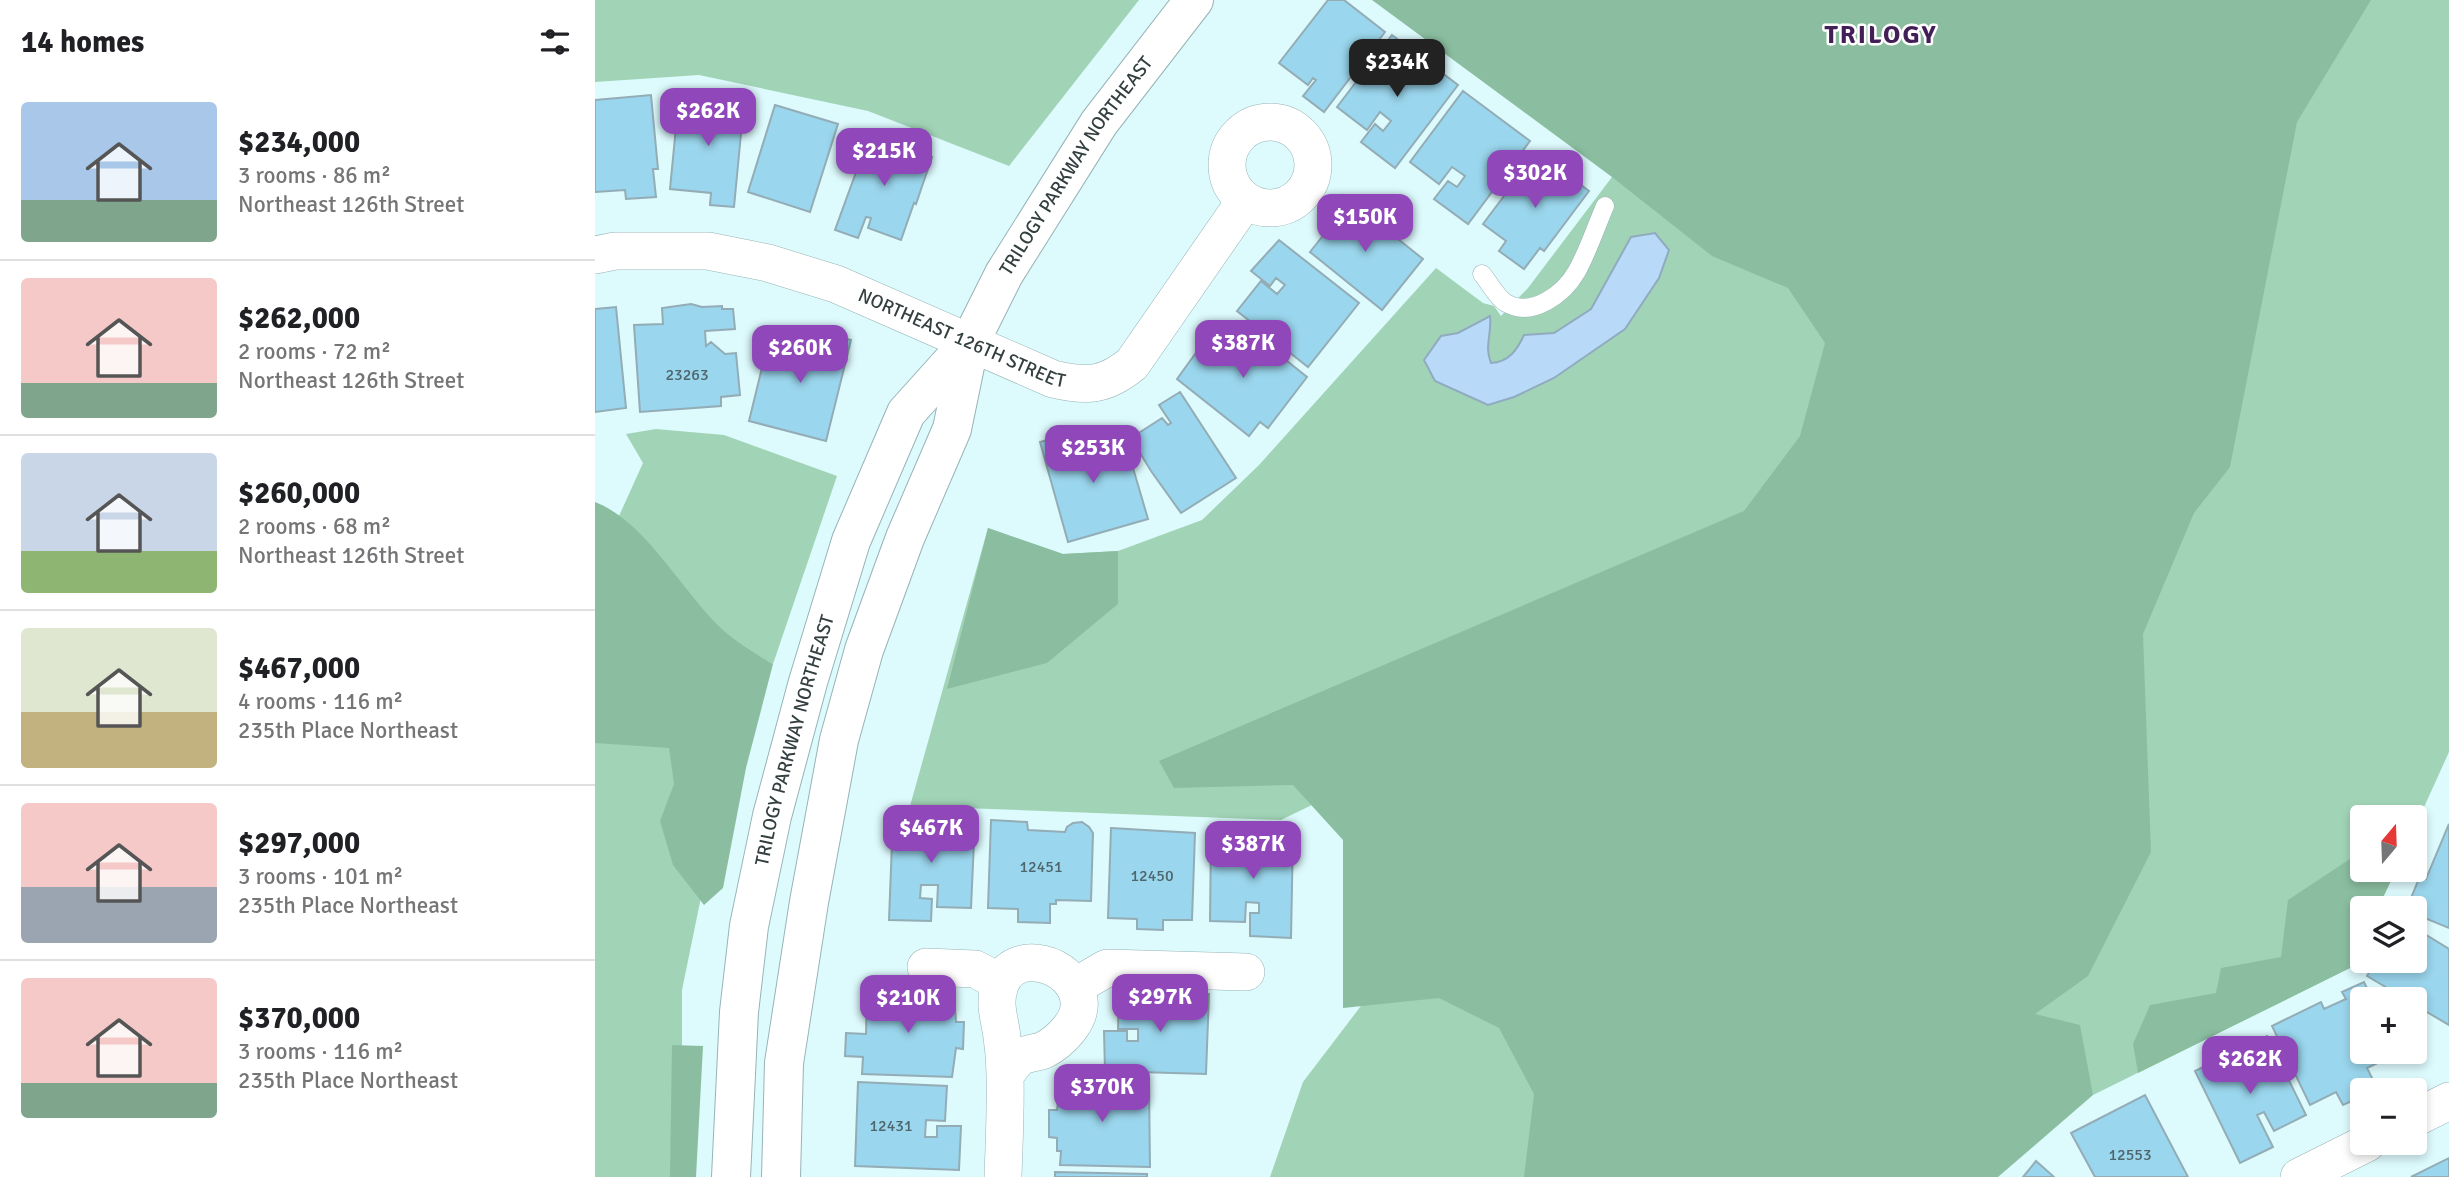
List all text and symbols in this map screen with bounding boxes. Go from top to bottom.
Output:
district label: TRILOGY [1824,19,1938,51]
icon: filters [536,23,574,61]
text: 14 homes [21,24,144,61]
pin: $234K [1348,40,1446,99]
text: $234K [1365,47,1429,76]
street label: TRILOGY PARKWAY NORTHEAST [994,51,1158,280]
pin: $262K [659,88,757,148]
text: $262K [676,96,740,125]
text: $234,000 [238,124,360,161]
pin: $215K [835,128,933,188]
icon: home [77,130,161,214]
text: $215K [852,136,916,165]
pin: $302K [1486,150,1584,210]
text: $302K [1503,158,1567,187]
text: 3 rooms · 86 m² [238,161,391,190]
text: Northeast 126th Street [238,190,464,219]
pin: $150K [1316,194,1414,254]
text: $150K [1333,202,1397,231]
street label: NORTHEAST 126TH STREET [854,283,1068,394]
text: $262,000 [238,300,360,337]
icon: home [77,306,161,390]
pin: $387K [1194,320,1292,380]
pin: $260K [751,326,849,385]
text: $387K [1211,328,1275,357]
text: $260K [768,333,832,362]
text: 2 rooms · 72 m² [238,337,391,366]
house number: 23263 [665,365,709,385]
text: Northeast 126th Street [238,366,464,395]
pin: $253K [1044,426,1142,485]
text: $253K [1061,433,1125,462]
text: $260,000 [238,475,360,512]
icon: home [77,481,161,565]
text: 2 rooms · 68 m² [238,512,391,541]
text: Northeast 126th Street [238,541,464,570]
street label: TRILOGY PARKWAY NORTHEAST [750,611,840,868]
text: $467,000 [238,650,360,687]
icon: home [77,656,161,740]
text: 4 rooms · 116 m² [238,687,403,716]
text: 235th Place Northeast [238,716,458,745]
north arrow [2350,805,2427,882]
map controls [2350,805,2427,1155]
pin: $467K [882,806,980,865]
text: $467K [899,813,963,842]
pin: $387K [1204,822,1302,881]
text: $297,000 [238,825,360,862]
text: $387K [1221,829,1285,858]
icon: home [77,831,161,915]
house number: 12451 [1019,857,1063,877]
text: 3 rooms · 101 m² [238,862,403,891]
house number: 12450 [1130,866,1174,886]
text: 235th Place Northeast [238,891,458,920]
button: layers [2350,896,2427,973]
pin: $297K [1111,974,1209,1034]
pin: $210K [859,976,957,1035]
text: $297K [1128,982,1192,1011]
text: $210K [876,983,940,1012]
button: + [2350,987,2427,1064]
text: $370,000 [238,1000,360,1037]
icon: home [77,1006,161,1090]
pin: $262K [2201,1036,2299,1096]
text: 3 rooms · 116 m² [238,1037,403,1066]
text: $262K [2218,1044,2282,1073]
pin: $370K [1053,1064,1151,1124]
text: 235th Place Northeast [238,1066,458,1095]
text: $370K [1070,1072,1134,1101]
button: − [2350,1078,2427,1155]
house number: 12431 [869,1116,913,1136]
house number: 12553 [2108,1145,2152,1165]

